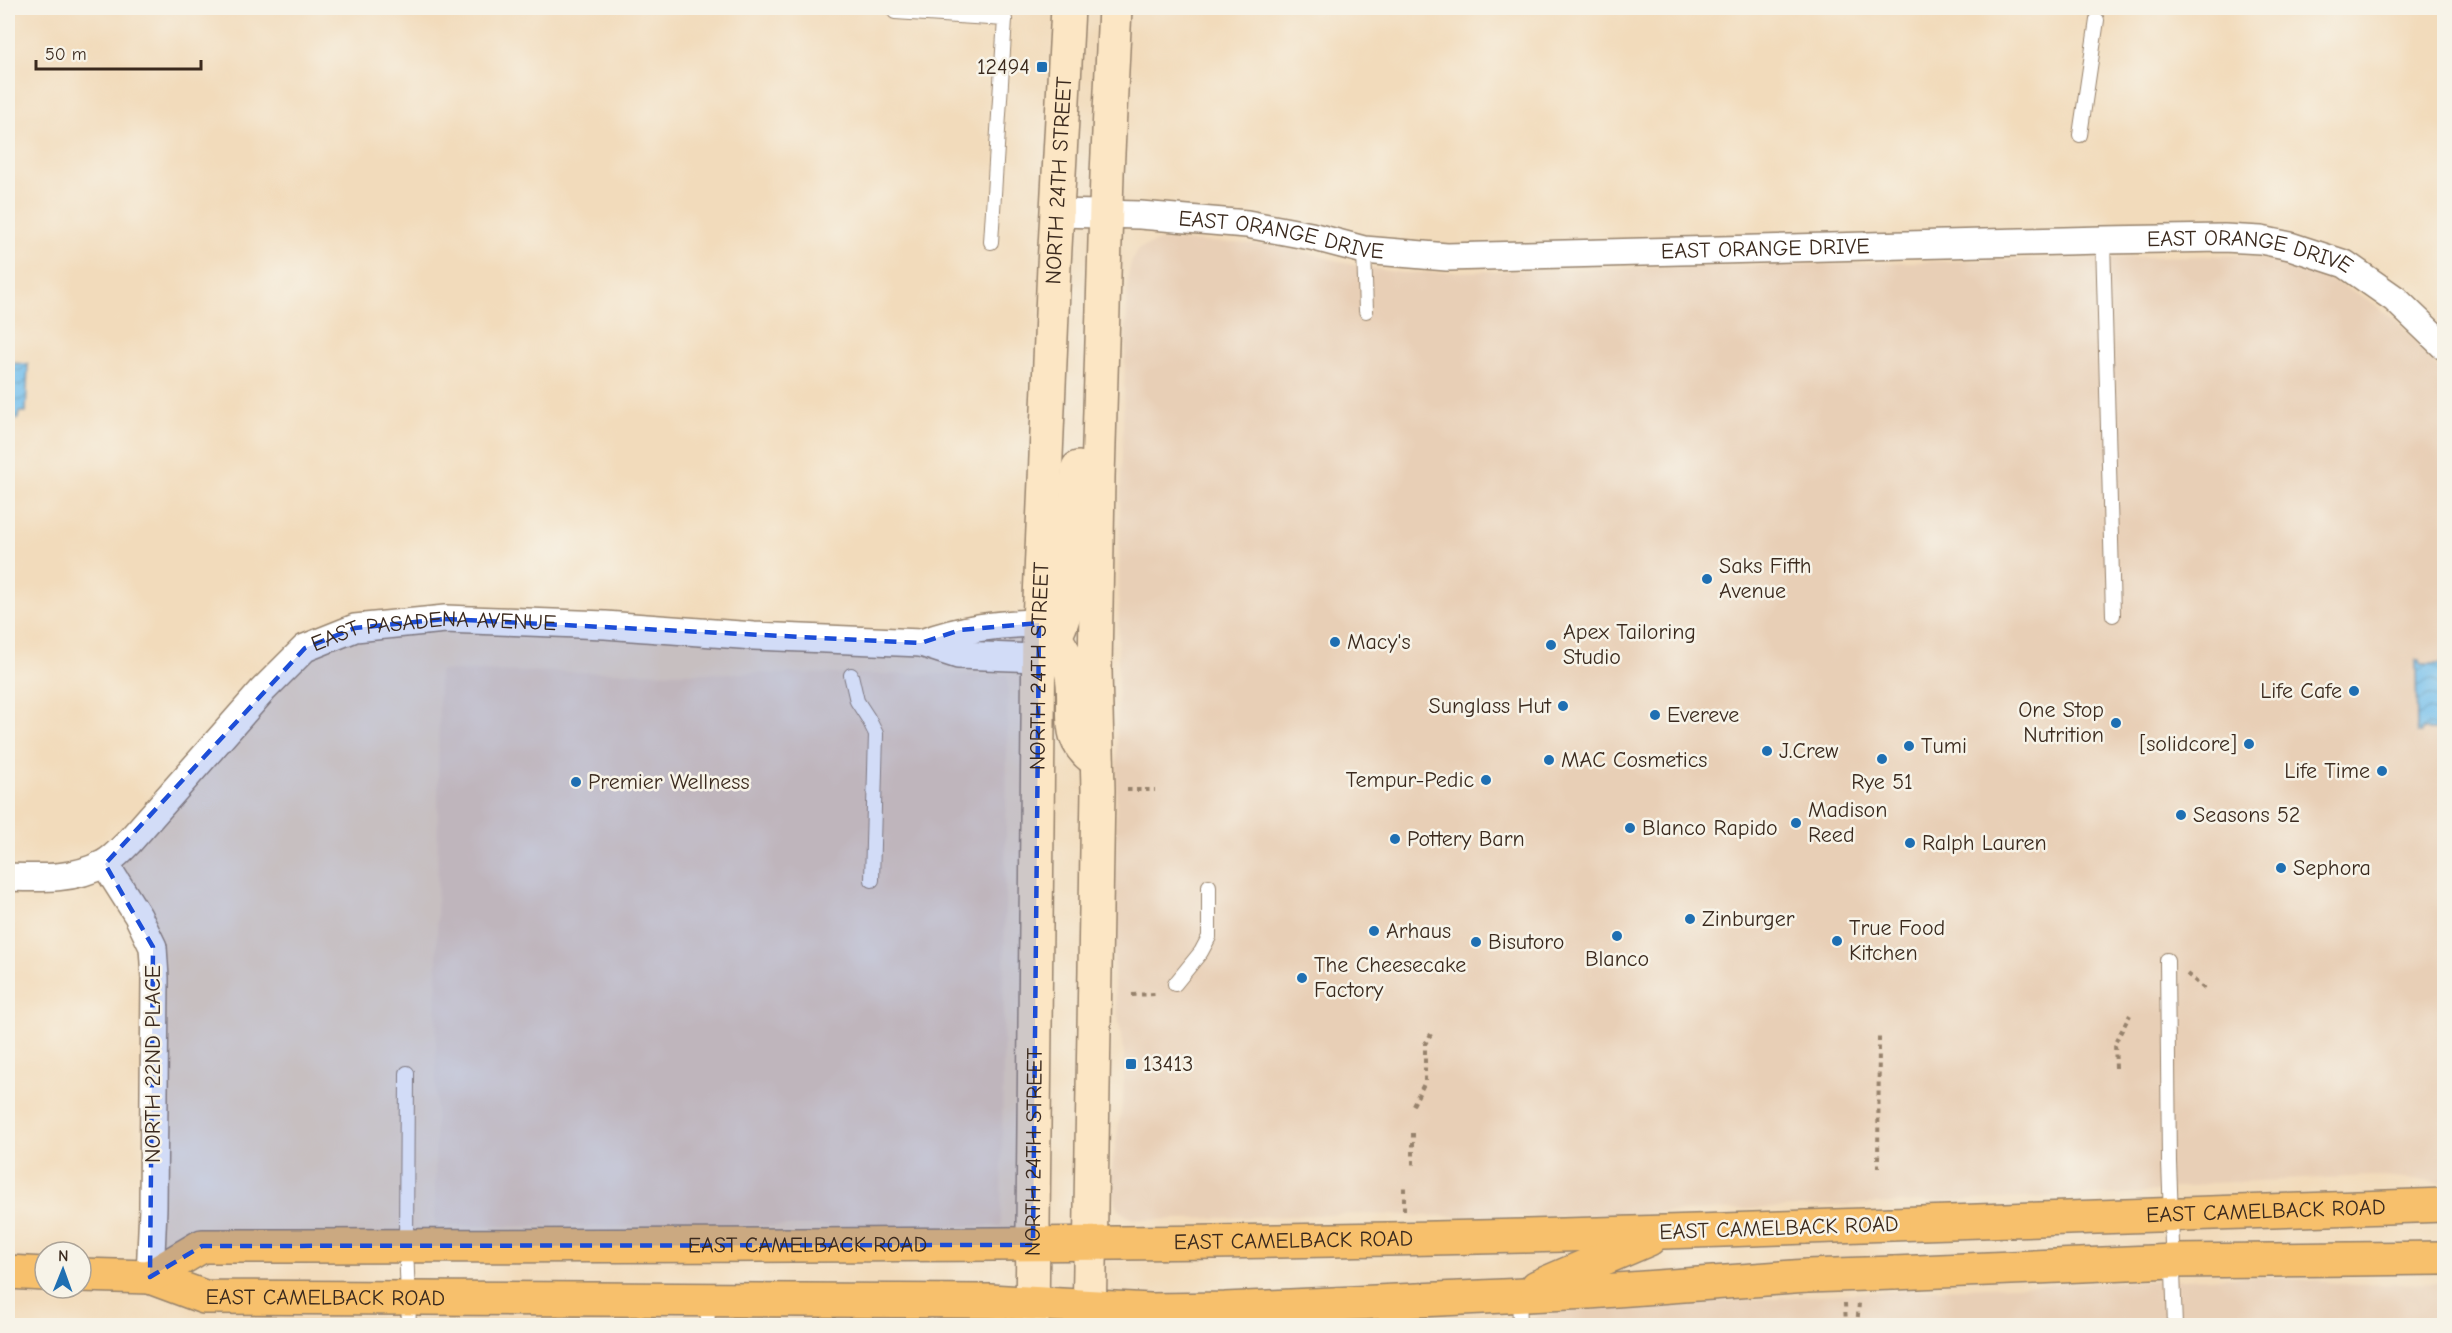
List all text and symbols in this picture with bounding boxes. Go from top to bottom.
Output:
scale bar [36,33,201,71]
text: 50 m [45,44,87,65]
place label: 12494 [977,54,1030,80]
marker: 12494 [1035,60,1049,74]
street label: NORTH 24TH STREET [1040,75,1077,285]
street label: EAST ORANGE DRIVE [1177,205,1385,265]
street label: EAST ORANGE DRIVE [2147,225,2358,279]
street label: EAST ORANGE DRIVE [1661,233,1870,264]
place label: Saks Fifth Avenue [1719,553,1812,604]
street label: NORTH 24TH STREET [1025,561,1055,770]
marker: Saks Fifth Avenue [1700,572,1714,586]
street label: EAST PASADENA AVENUE [307,606,557,657]
place label: Apex Tailoring Studio [1563,619,1696,670]
place label: Macy's [1347,629,1411,655]
marker: Macy's [1328,635,1342,649]
marker: Apex Tailoring Studio [1544,638,1558,652]
place label: Life Cafe [2260,678,2342,704]
marker: Life Cafe [2347,684,2361,698]
place label: Sunglass Hut [1429,693,1552,719]
place label: One Stop Nutrition [2018,697,2104,748]
marker: Sunglass Hut [1556,699,1570,713]
place label: Evereve [1667,702,1739,728]
marker: Evereve [1648,708,1662,722]
marker: One Stop Nutrition [2109,716,2123,730]
place label: [solidcore] [2139,731,2237,757]
place label: Tumi [1921,733,1967,759]
marker: [solidcore] [2242,737,2256,751]
place label: J.Crew [1779,738,1838,764]
marker: Tumi [1902,739,1916,753]
marker: J.Crew [1760,744,1774,758]
place label: MAC Cosmetics [1561,747,1707,773]
marker: Rye 51 [1875,752,1889,766]
marker: MAC Cosmetics [1542,753,1556,767]
place label: Life Time [2284,758,2370,784]
marker: Life Time [2375,764,2389,778]
place label: Tempur-Pedic [1346,767,1474,793]
place label: Premier Wellness [588,769,750,795]
place label: Rye 51 [1851,769,1913,795]
marker: Tempur-Pedic [1479,773,1493,787]
marker: Premier Wellness [569,775,583,789]
place label: Madison Reed [1808,797,1887,848]
place label: Seasons 52 [2193,802,2300,828]
marker: Seasons 52 [2174,808,2188,822]
place label: Blanco Rapido [1642,815,1778,841]
marker: Madison Reed [1789,816,1803,830]
marker: Blanco Rapido [1623,821,1637,835]
place label: Pottery Barn [1407,826,1525,852]
place label: Ralph Lauren [1922,830,2047,856]
marker: Pottery Barn [1388,832,1402,846]
marker: Ralph Lauren [1903,836,1917,850]
place label: Sephora [2293,855,2371,881]
marker: Sephora [2274,861,2288,875]
place label: Zinburger [1702,906,1795,932]
marker: Zinburger [1683,912,1697,926]
place label: True Food Kitchen [1849,915,1945,966]
place label: Arhaus [1386,918,1451,944]
marker: Arhaus [1367,924,1381,938]
place label: Bisutoro [1488,929,1564,955]
marker: Blanco [1610,929,1624,943]
marker: True Food Kitchen [1830,934,1844,948]
marker: Bisutoro [1469,935,1483,949]
place label: Blanco [1585,946,1649,972]
place label: The Cheesecake Factory [1314,952,1466,1003]
street label: NORTH 22ND PLACE [140,965,166,1163]
marker: The Cheesecake Factory [1295,971,1309,985]
street label: NORTH 24TH STREET [1020,1047,1048,1256]
place label: 13413 [1143,1051,1193,1077]
marker: 13413 [1124,1057,1138,1071]
street label: EAST CAMELBACK ROAD [2146,1194,2386,1228]
street label: EAST CAMELBACK ROAD [1659,1211,1899,1245]
street label: EAST CAMELBACK ROAD [1173,1226,1413,1255]
street label: EAST CAMELBACK ROAD [688,1232,927,1258]
north arrow [33,1240,93,1300]
text: N [58,1247,69,1265]
street label: EAST CAMELBACK ROAD [206,1284,445,1311]

